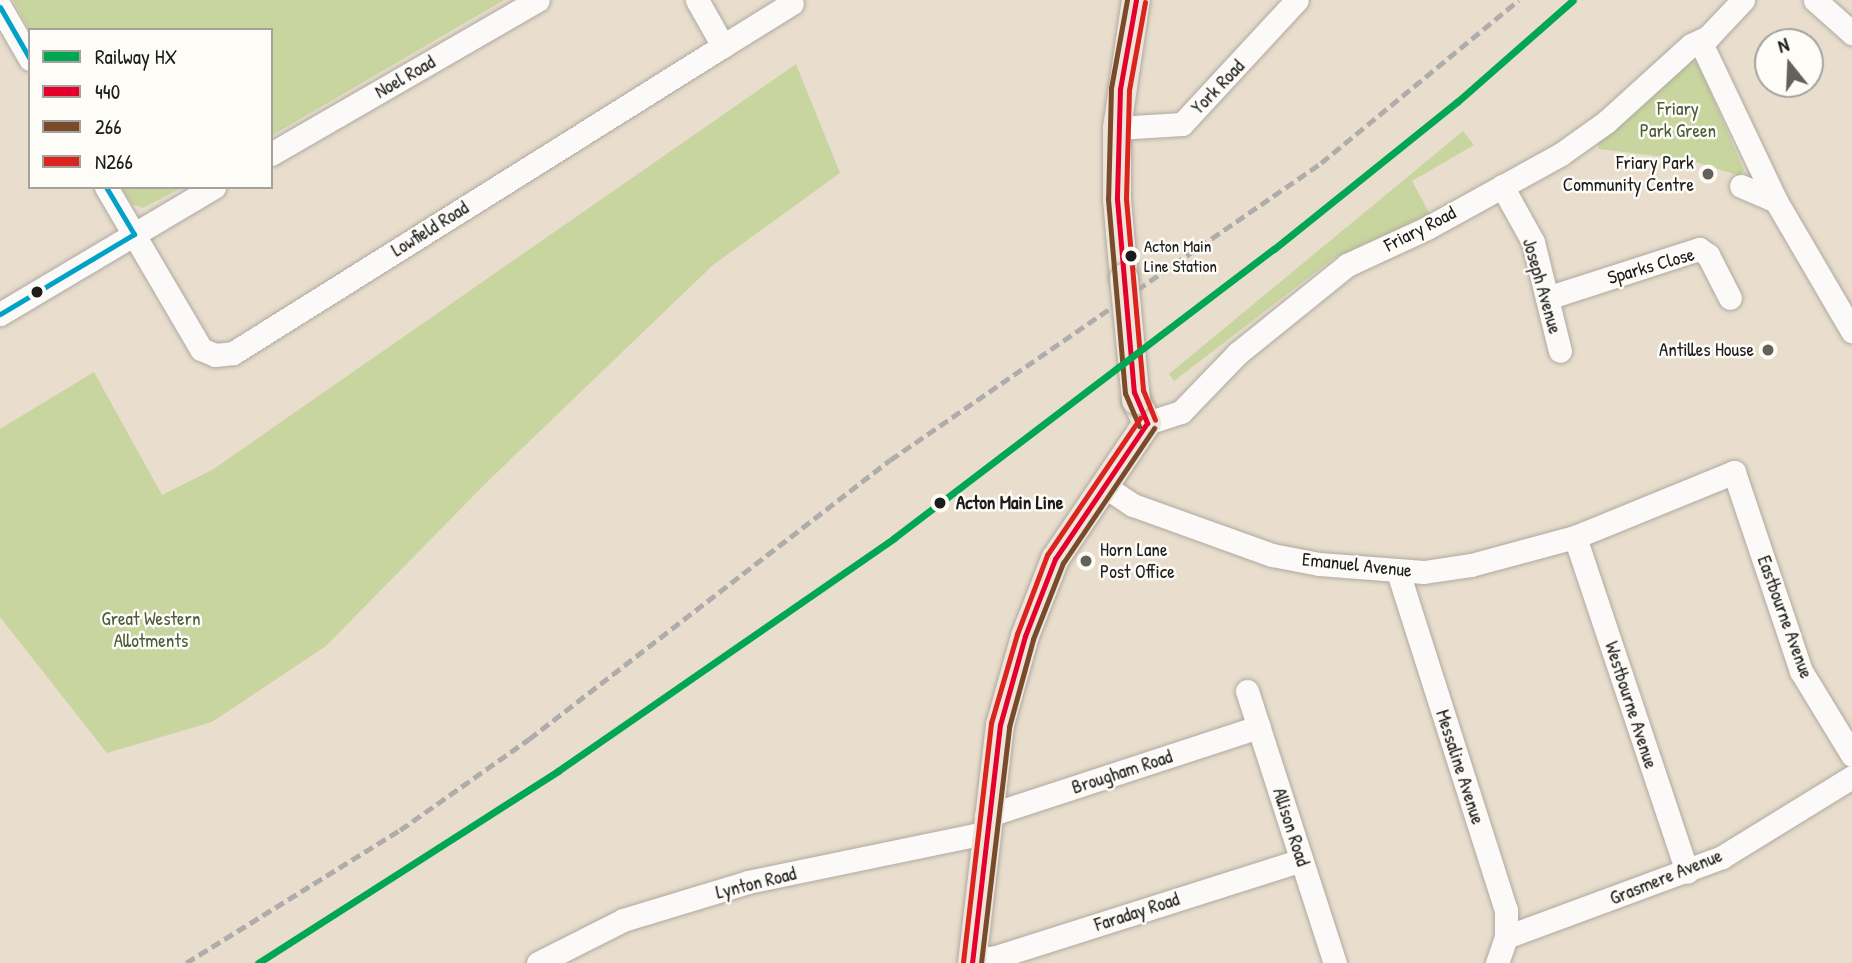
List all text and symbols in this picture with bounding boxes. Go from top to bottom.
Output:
legend [28,28,273,189]
north arrow [1754,28,1824,98]
text: N [1774,31,1792,59]
text: Railway HX [95,42,177,71]
street label: Noel Road [371,51,439,103]
street label: York Road [1187,55,1249,119]
text: 440 [95,77,120,106]
park label: Friary Park Green [1640,98,1716,142]
text: 266 [95,112,122,141]
text: N266 [95,147,133,176]
place label: Friary Park Community Centre [1563,152,1694,196]
marker: Friary Park Community Centre [1700,166,1716,182]
street label: Lowfield Road [387,196,473,262]
street label: Friary Road [1381,201,1459,257]
place label: Acton Main Line Station [1144,236,1217,276]
street label: Joseph Avenue [1518,236,1566,336]
street label: Sparks Close [1605,243,1697,289]
marker: Acton Main Line Station [1124,249,1138,263]
unlabelled marker [30,285,44,299]
place label: Antilles House [1659,339,1754,361]
marker: Antilles House [1760,342,1776,358]
place label: Acton Main Line [956,492,1063,514]
marker: Acton Main Line [930,493,950,513]
place label: Horn Lane Post Office [1100,539,1175,583]
street label: Emanuel Avenue [1301,548,1413,582]
marker: Horn Lane Post Office [1078,553,1094,569]
street label: Eastbourne Avenue [1752,553,1818,681]
park label: Great Western Allotments [102,608,200,652]
street label: Westbourne Avenue [1600,639,1662,771]
street label: Messaline Avenue [1431,707,1489,827]
street label: Brougham Road [1069,745,1175,799]
street label: Allison Road [1268,785,1314,869]
street label: Grasmere Avenue [1607,844,1725,910]
street label: Lynton Road [713,862,799,904]
street label: Faraday Road [1092,888,1182,936]

